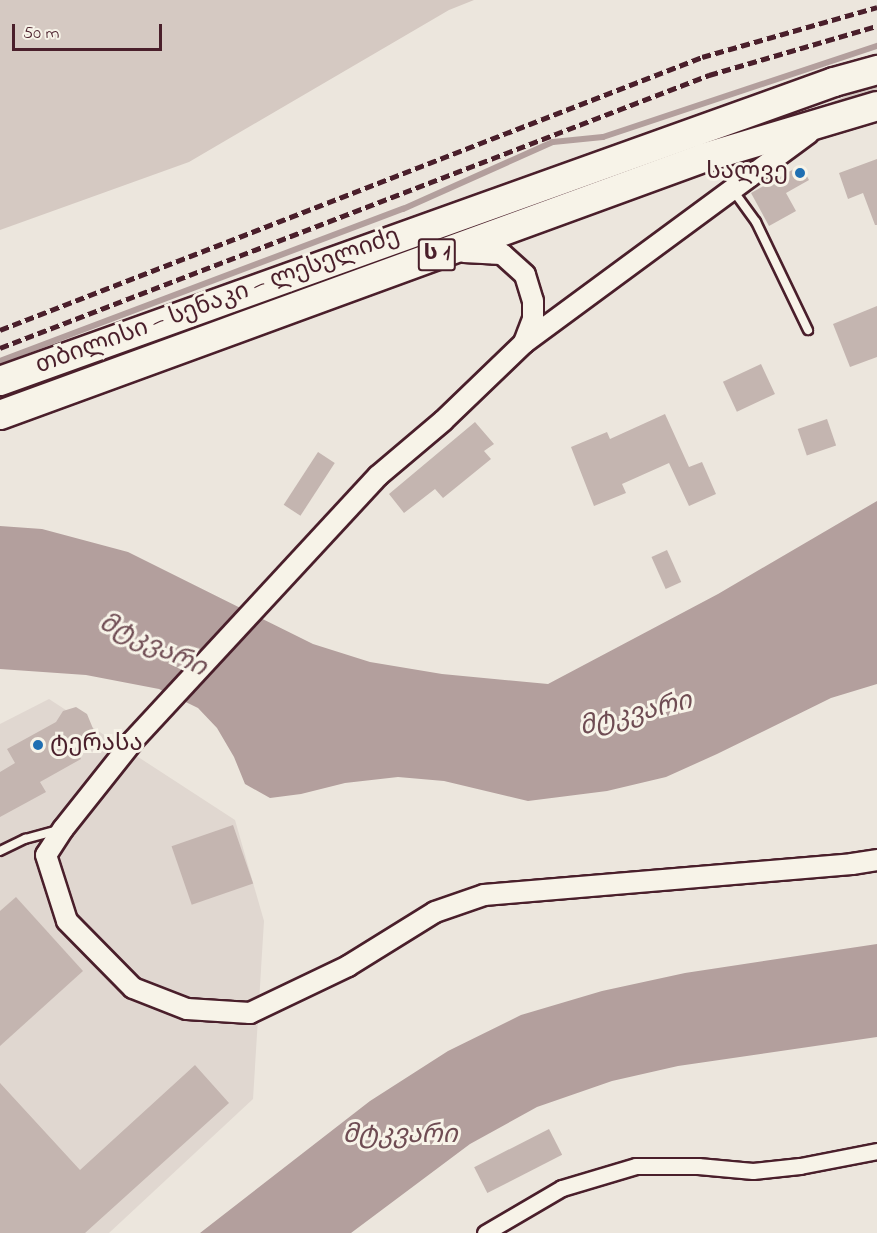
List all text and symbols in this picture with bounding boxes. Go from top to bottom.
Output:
scale bar [15,12,165,50]
text: 50 m [23,21,60,47]
place label: სალვე [706,159,788,187]
marker: სალვე [793,166,807,180]
street label: თბილისი — სენაკი — ლესელიძე [32,223,404,381]
road number: ს 1 [418,236,456,274]
water label: მტკვარი [93,609,211,685]
water label: მტკვარი [577,687,695,745]
place label: ტერასა [50,731,143,759]
marker: ტერასა [31,738,45,752]
water label: მტკვარი [343,1121,457,1153]

